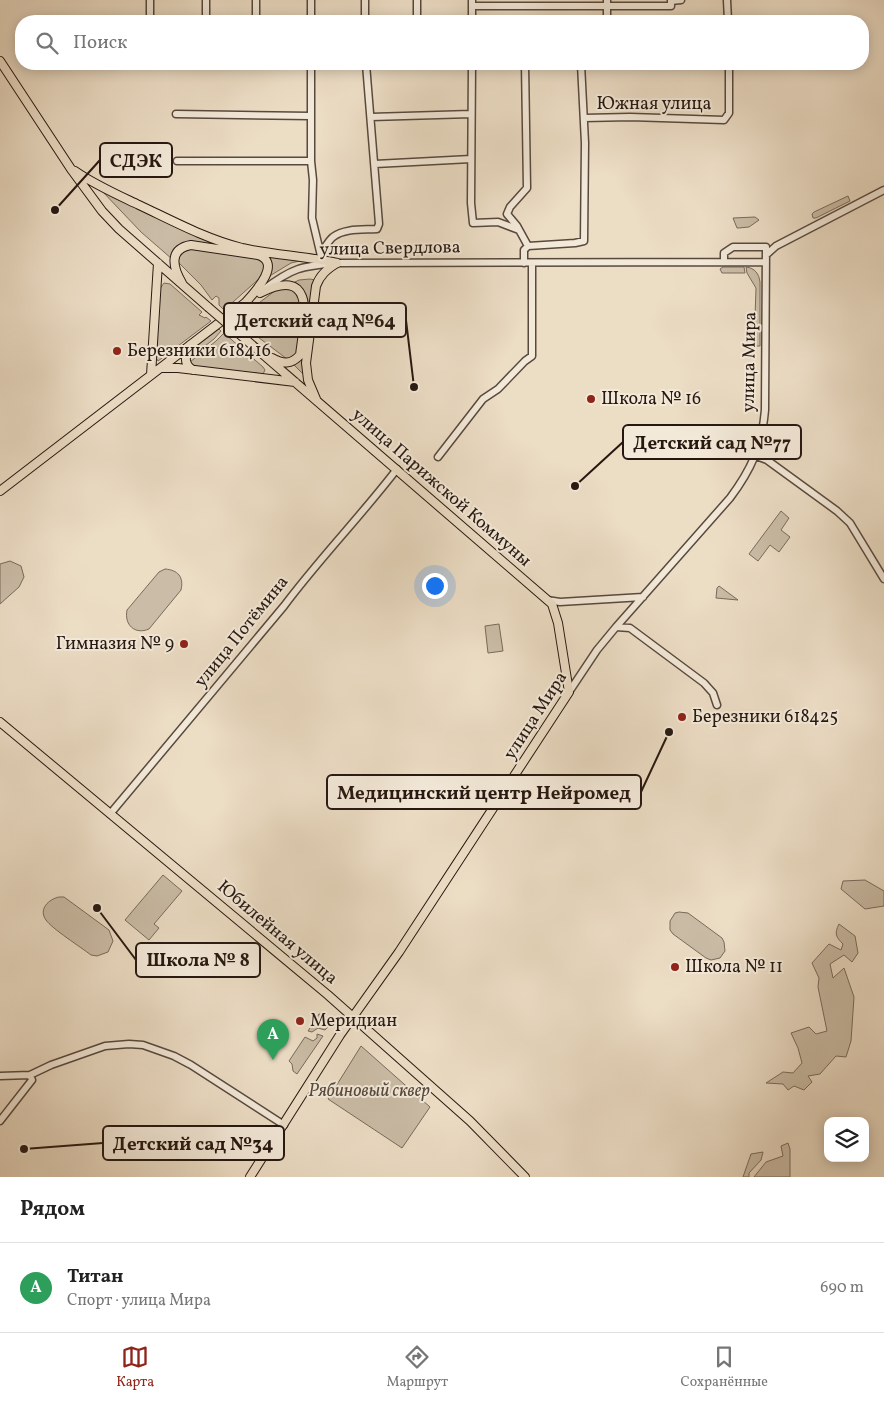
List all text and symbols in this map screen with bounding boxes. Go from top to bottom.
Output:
search box [15,15,869,70]
icon: search [33,29,61,57]
text: Поиск [73,30,127,56]
street label: Южная улица [596,92,712,117]
callout: СДЭК [100,143,172,177]
text: СДЭК [110,149,162,175]
street label: улица Свердлова [319,235,461,263]
callout: Детский сад №64 [224,303,406,337]
text: Детский сад №64 [234,309,396,335]
street label: улица Мира [737,311,763,413]
place label: Березники 618416 [127,339,271,364]
marker: Березники 618416 [111,345,123,357]
place label: Школа № 16 [601,387,701,412]
marker: Школа № 16 [585,393,597,405]
street label: улица Парижской Коммуны [346,403,537,573]
callout: Детский сад №77 [623,425,801,459]
text: Детский сад №77 [633,431,791,457]
street label: улица Потёмина [189,571,295,693]
your location [422,573,448,599]
place label: Гимназия № 9 [56,632,174,657]
marker: Гимназия № 9 [178,638,190,650]
street label: улица Мира [498,667,574,765]
place label: Березники 618425 [692,705,838,730]
marker: Березники 618425 [676,711,688,723]
callout: Медицинский центр Нейромед [327,775,641,809]
text: Медицинский центр Нейромед [337,781,631,807]
street label: Юбилейная улица [211,875,343,991]
callout: Школа № 8 [136,943,260,977]
text: Школа № 8 [146,948,250,974]
place label: Школа № 11 [685,955,783,980]
marker: Школа № 11 [669,961,681,973]
place label: Меридиан [310,1009,397,1034]
marker: Меридиан [294,1015,306,1027]
pin: A [257,1019,289,1060]
park label: Рябиновый сквер [308,1079,430,1104]
map controls [824,1117,869,1162]
button: layers [824,1117,869,1162]
callout: Детский сад №34 [103,1126,284,1160]
text: Детский сад №34 [113,1132,274,1158]
text: Рядом [20,1195,85,1224]
text: Титан [67,1264,123,1290]
text: A [30,1277,42,1299]
text: 690 m [820,1277,864,1299]
text: Спорт · улица Мира [67,1290,211,1312]
tab: Карта [116,1343,154,1392]
tab: Маршрут [386,1343,448,1392]
tab: Сохранённые [680,1343,768,1392]

